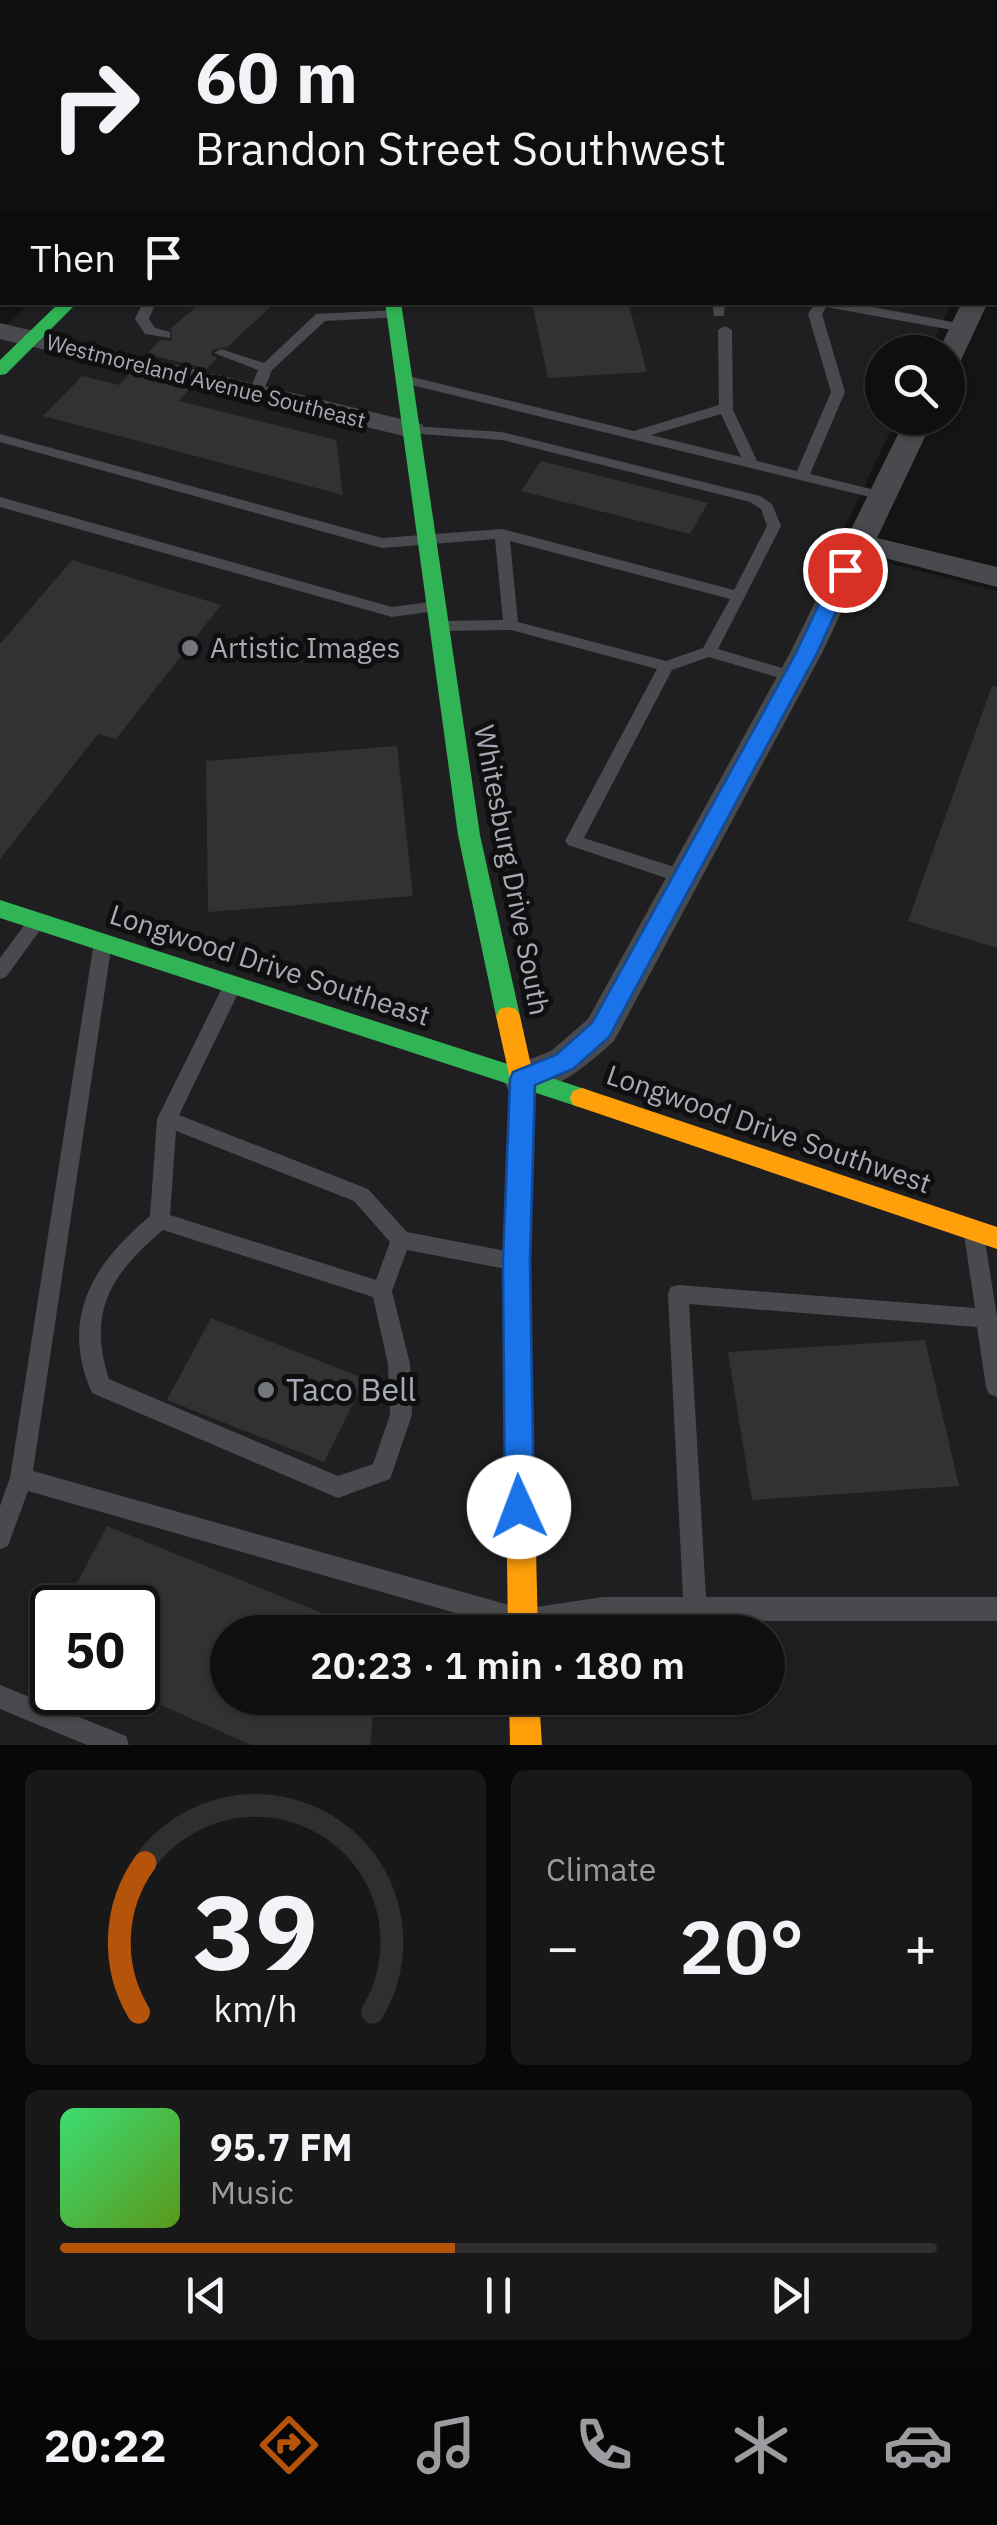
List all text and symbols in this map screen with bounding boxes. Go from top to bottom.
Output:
text: 60 m [195,31,358,122]
icon: right [30,40,160,170]
text: Brandon Street Southwest [195,119,726,177]
icon: arrive [136,230,191,285]
text: Then [30,233,116,282]
street label: Westmoreland Avenue Southeast [43,327,369,434]
map controls [865,335,965,435]
button: search [865,335,965,435]
pin [803,528,888,613]
icon: arrive [818,543,873,598]
place label: Artistic Images [210,629,400,666]
marker: Artistic Images [179,637,201,659]
street label: Whitesburg Drive South [466,722,559,1018]
street label: Longwood Drive Southeast [105,895,435,1034]
street label: Longwood Drive Southwest [602,1056,936,1202]
place label: Taco Bell [286,1368,416,1410]
marker: Taco Bell [255,1379,277,1401]
position arrow [467,1455,571,1559]
speed limit sign: 50 [30,1585,160,1715]
text: 20:23 · 1 min · 180 m [310,1640,685,1689]
text: Climate [546,1848,656,1890]
text: 39 [193,1863,318,1999]
text: 20° [679,1897,804,1995]
text: − [546,1911,579,1982]
text: + [904,1911,937,1982]
text: km/h [213,1985,298,2032]
text: 95.7 FM [210,2122,353,2171]
text: Music [210,2171,294,2213]
icon: previous [179,2268,234,2323]
icon: pause [471,2268,526,2323]
icon: next [763,2268,818,2323]
icon: directions [254,2410,324,2480]
icon: music [411,2410,481,2480]
icon: phone [569,2410,639,2480]
icon: climate [726,2410,796,2480]
icon: car [883,2410,953,2480]
text: 20:22 [44,2416,167,2474]

